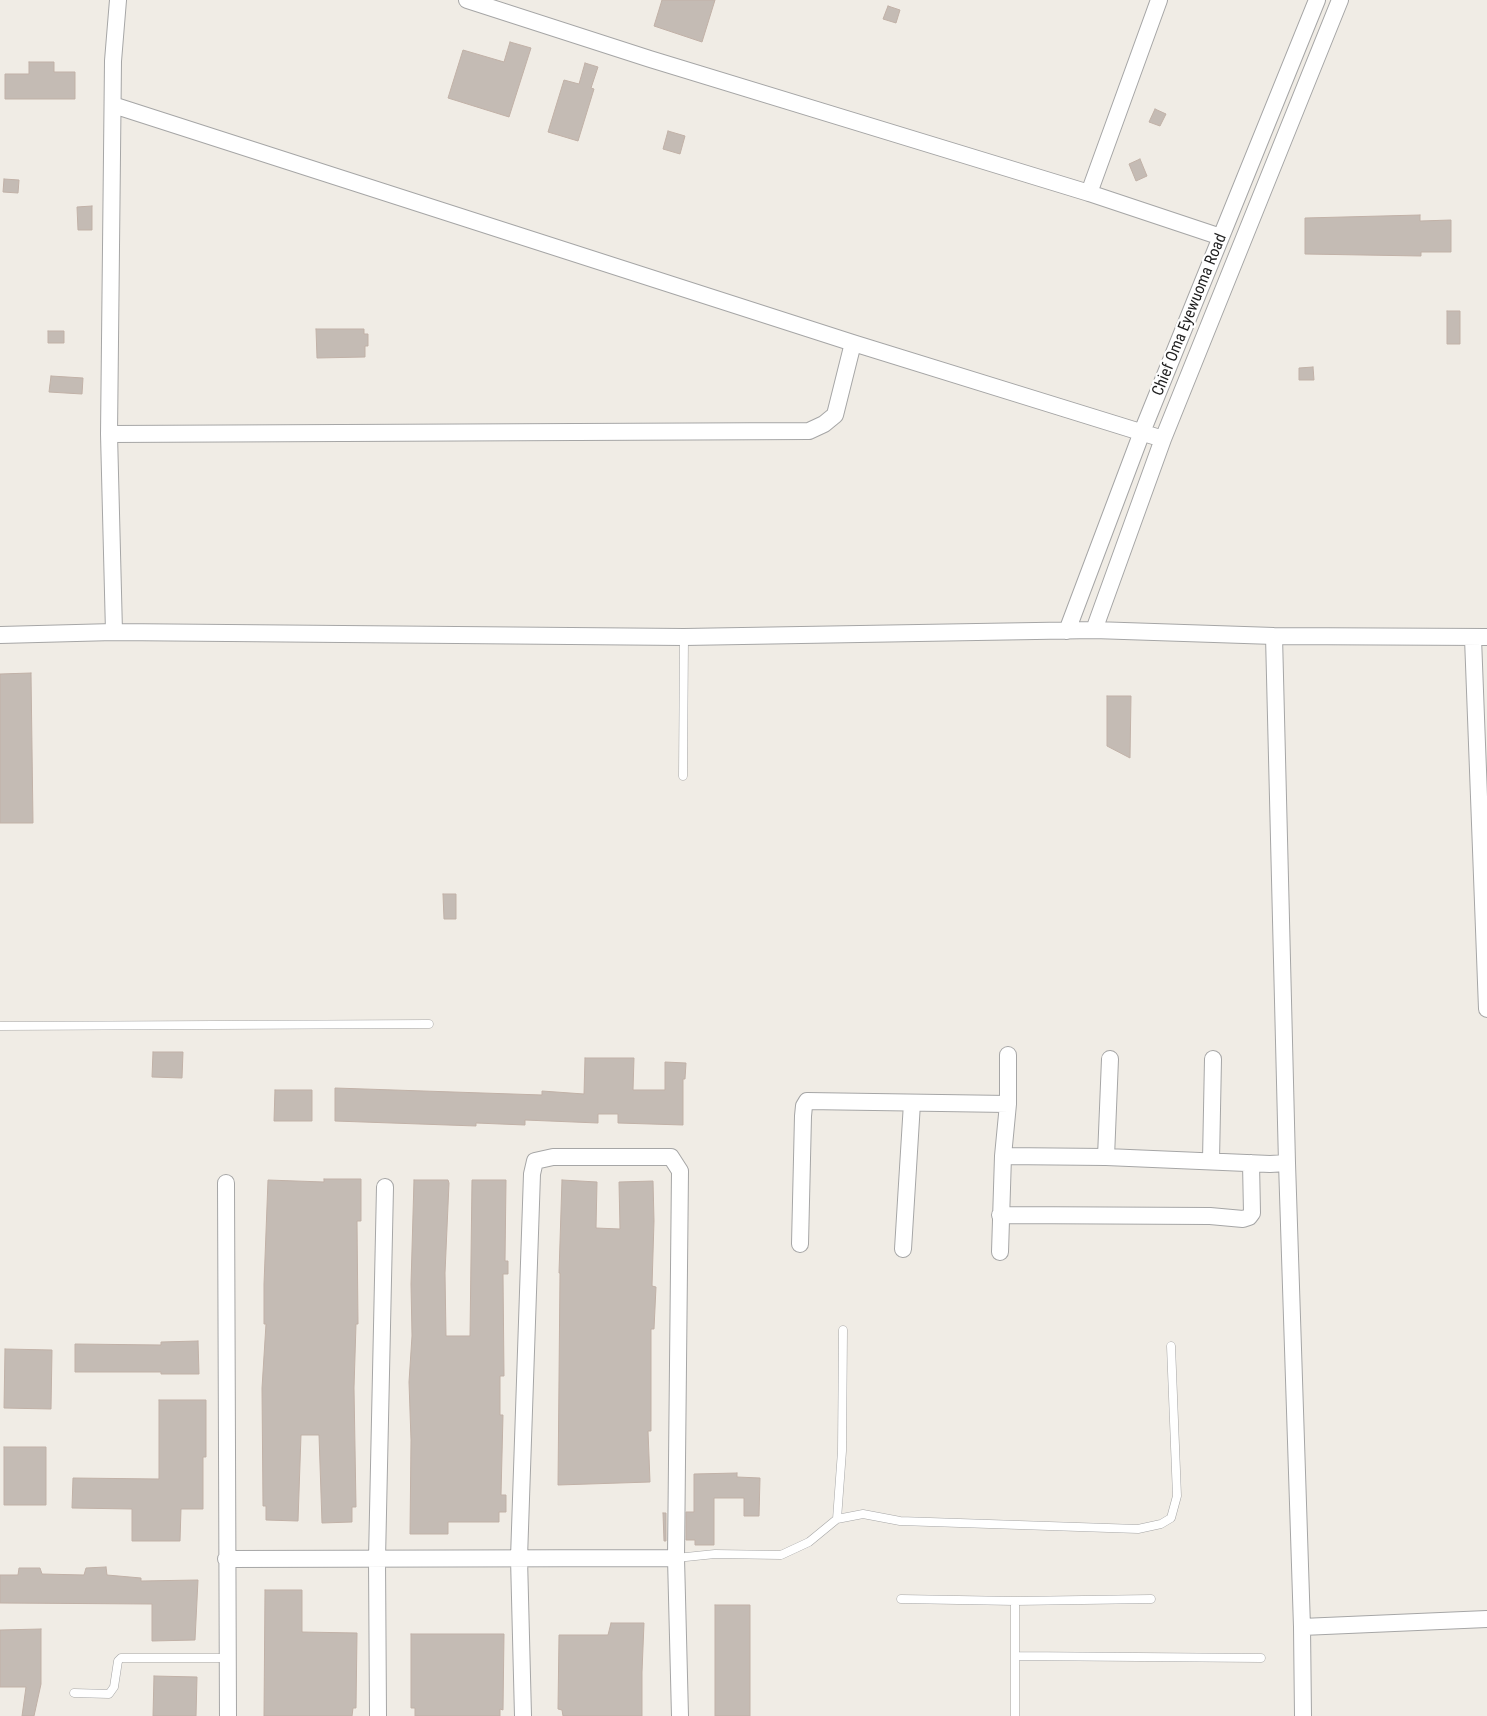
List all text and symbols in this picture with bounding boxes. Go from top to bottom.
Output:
street label: Chief Oma Eyewuoma Road [1149,231,1231,399]

